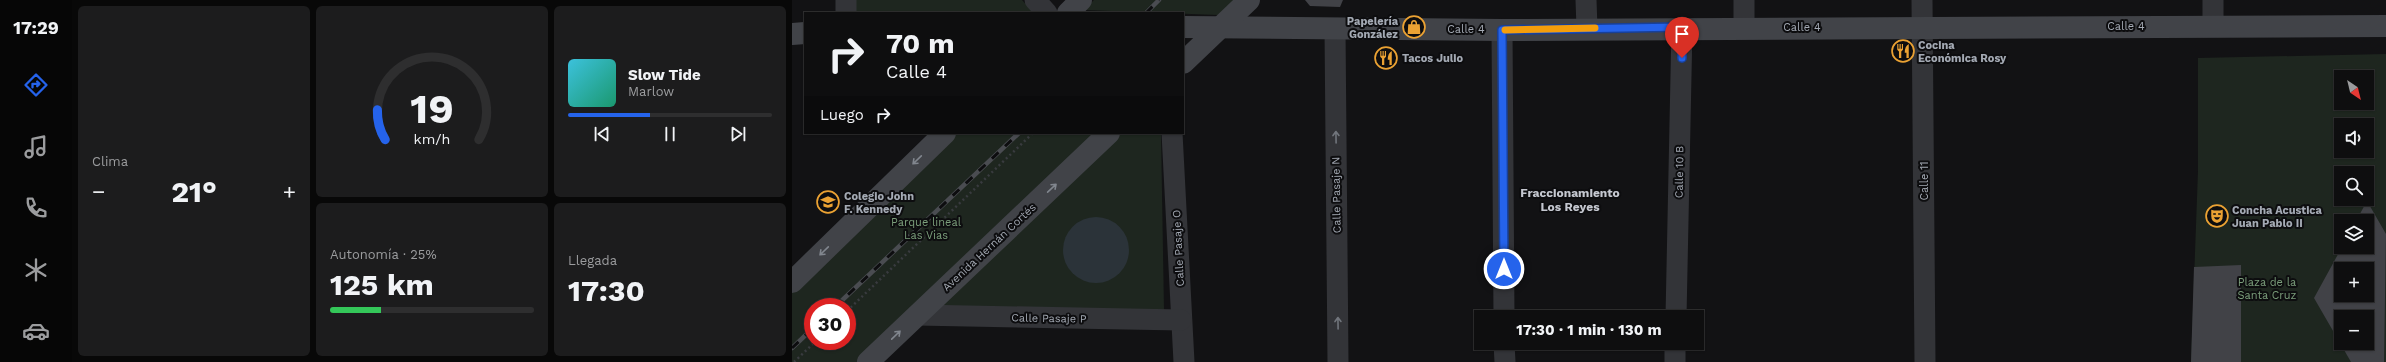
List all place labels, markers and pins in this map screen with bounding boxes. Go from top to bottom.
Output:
shop icon: Papelería González [1401,14,1427,40]
place label: Papelería González [1347,15,1399,41]
pin [1665,17,1699,58]
restaurant icon: Cocina Económica Rosy [1890,38,1916,64]
place label: Cocina Económica Rosy [1918,39,2007,65]
restaurant icon: Tacos Julio [1373,45,1399,71]
place label: Tacos Julio [1402,52,1464,65]
school or university icon: Colegio John F. Kennedy [815,189,841,215]
place label: Colegio John F. Kennedy [844,190,914,216]
theatre icon: Concha Acustica Juan Pablo II [2204,203,2230,229]
place label: Concha Acustica Juan Pablo II [2232,204,2323,230]

